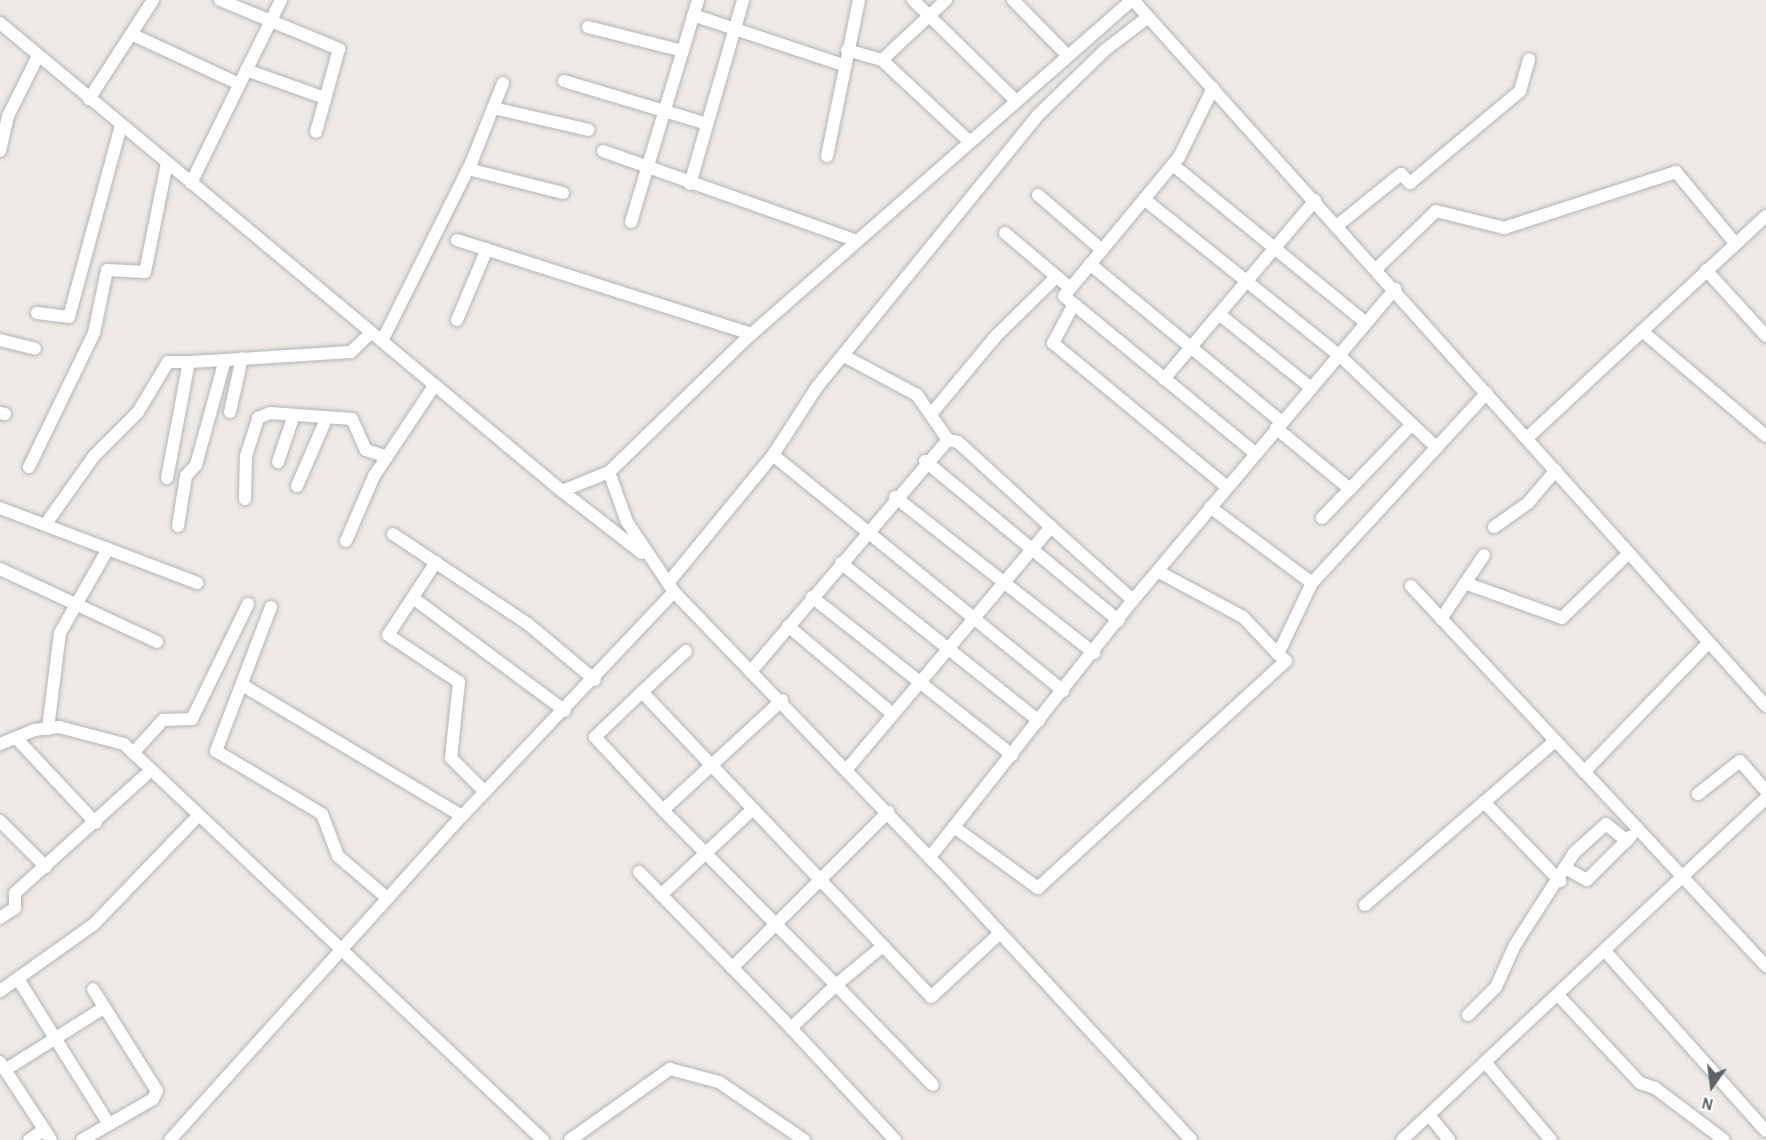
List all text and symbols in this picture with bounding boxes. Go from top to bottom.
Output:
north arrow [1682,1056,1742,1116]
text: N [1700,1094,1715,1113]

